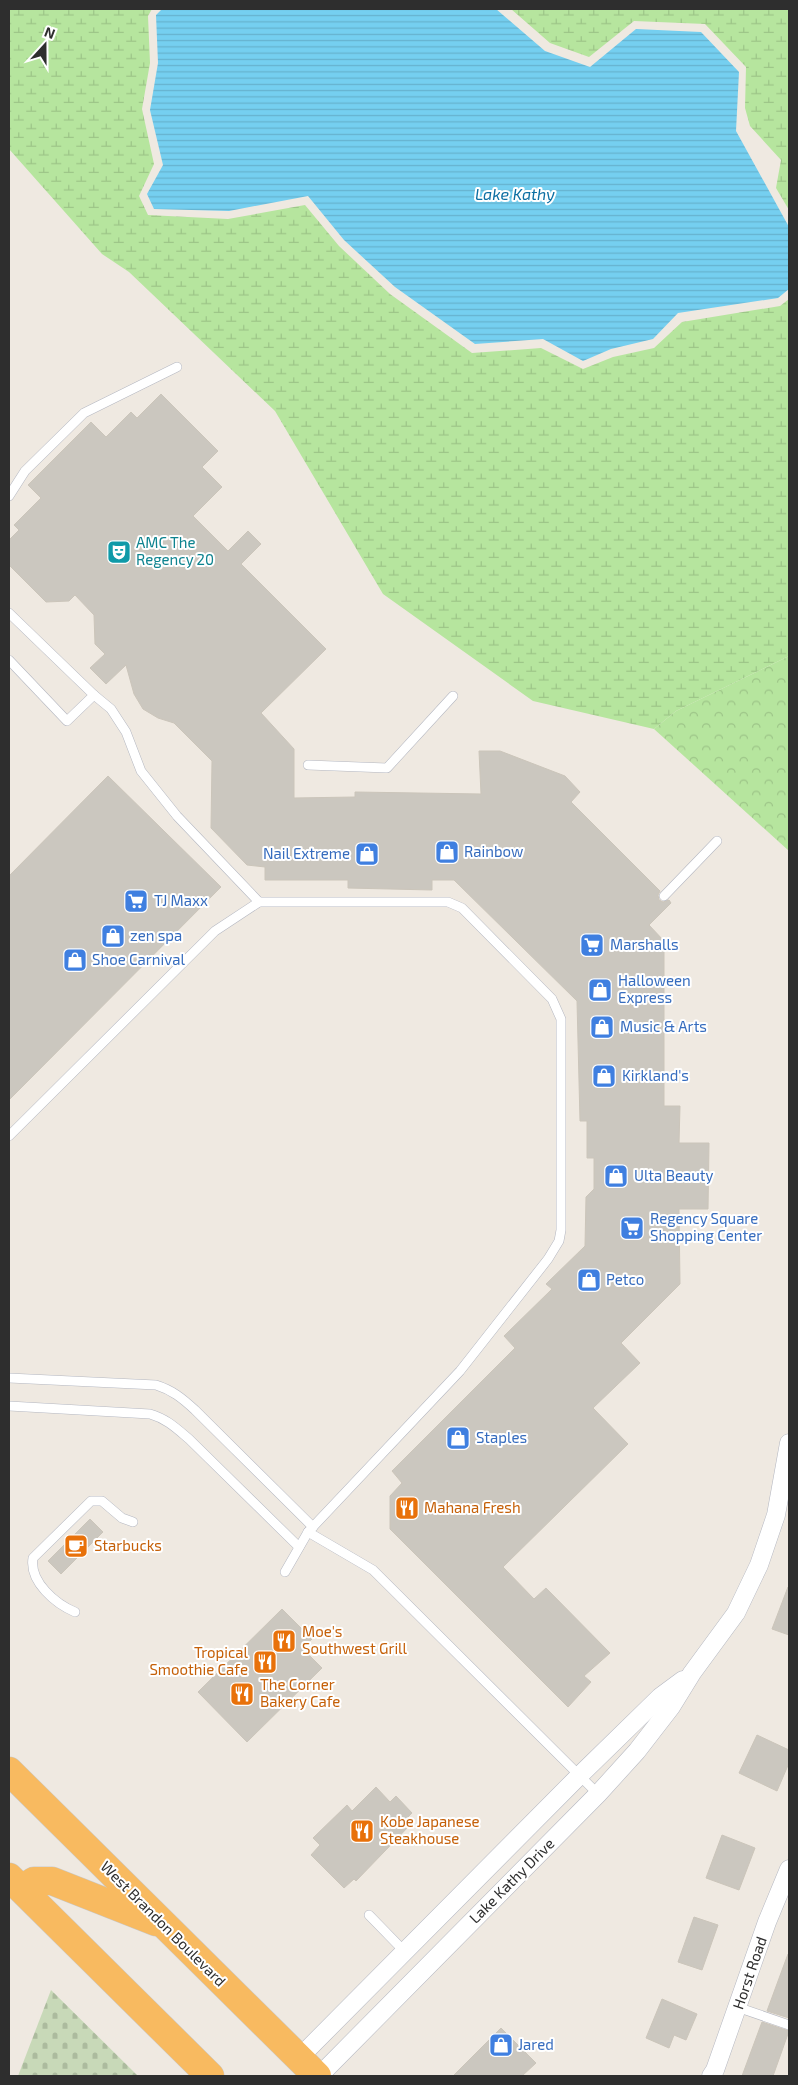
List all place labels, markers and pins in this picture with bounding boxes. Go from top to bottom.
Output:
place label: AMC The Regency 20 [136,533,214,568]
theatre icon: AMC The Regency 20 [106,539,132,565]
shop icon: Rainbow [434,839,460,865]
shop icon: Nail Extreme [354,841,380,867]
place label: Rainbow [464,842,523,860]
place label: Nail Extreme [263,844,350,862]
supermarket icon: TJ Maxx [123,888,149,914]
place label: TJ Maxx [154,891,208,909]
shop icon: zen spa [100,923,126,949]
place label: zen spa [130,926,182,944]
supermarket icon: Marshalls [579,932,605,958]
place label: Marshalls [610,935,679,953]
shop icon: Shoe Carnival [62,947,88,973]
place label: Shoe Carnival [92,950,185,968]
place label: Halloween Express [618,971,691,1006]
shop icon: Halloween Express [587,977,613,1003]
shop icon: Music & Arts [589,1014,615,1040]
place label: Music & Arts [620,1017,707,1035]
shop icon: Kirkland's [591,1063,617,1089]
place label: Kirkland's [622,1066,689,1084]
shop icon: Ulta Beauty [603,1163,629,1189]
place label: Ulta Beauty [634,1166,713,1184]
place label: Regency Square Shopping Center [650,1209,762,1244]
supermarket icon: Regency Square Shopping Center [619,1215,645,1241]
shop icon: Petco [576,1267,602,1293]
place label: Petco [606,1270,644,1288]
shop icon: Staples [445,1425,471,1451]
place label: Staples [476,1428,527,1446]
restaurant icon: Mahana Fresh [394,1495,420,1521]
place label: Mahana Fresh [424,1498,521,1516]
cafe icon: Starbucks [63,1533,89,1559]
place label: Starbucks [94,1536,162,1554]
place label: Moe's Southwest Grill [302,1622,408,1657]
restaurant icon: Moe's Southwest Grill [271,1628,297,1654]
place label: Tropical Smoothie Cafe [149,1643,249,1678]
restaurant icon: Tropical Smoothie Cafe [252,1649,278,1675]
place label: The Corner Bakery Cafe [260,1675,340,1710]
restaurant icon: The Corner Bakery Cafe [229,1681,255,1707]
place label: Kobe Japanese Steakhouse [380,1812,480,1847]
restaurant icon: Kobe Japanese Steakhouse [349,1818,375,1844]
shop icon: Jared [488,2032,514,2058]
place label: Jared [518,2035,554,2053]

